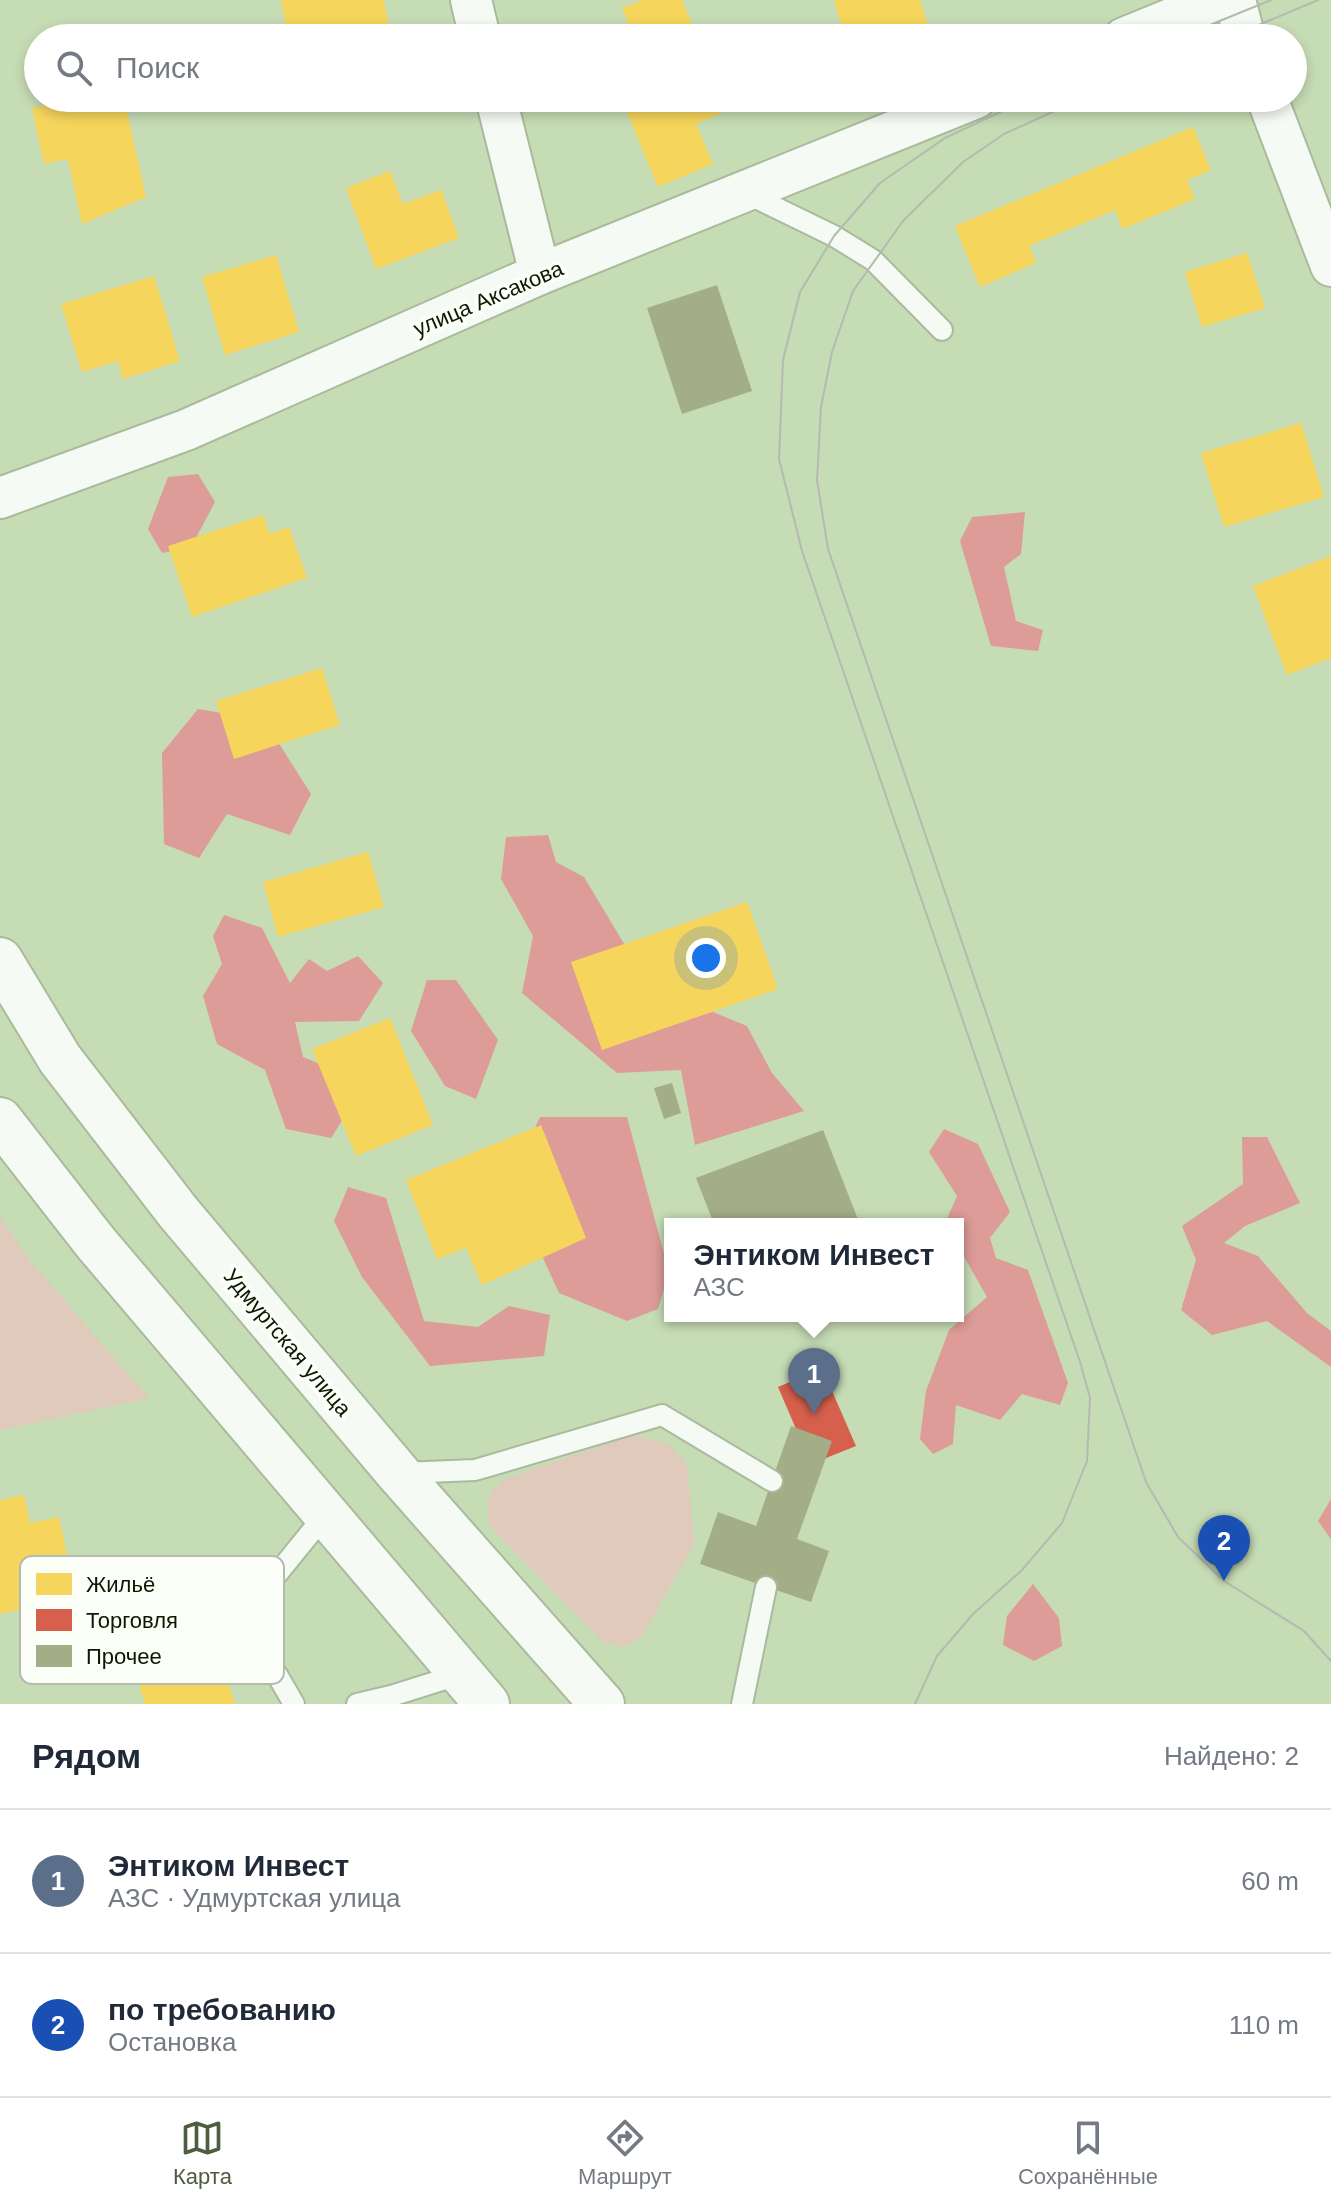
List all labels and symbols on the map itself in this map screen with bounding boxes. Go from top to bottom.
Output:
street label: улица Аксакова [410,255,567,341]
your location [686,938,726,978]
street label: Удмуртская улица [219,1264,357,1422]
pin: 1 [788,1348,840,1414]
pin: 2 [1198,1515,1250,1581]
legend [20,1556,284,1684]
text: Жильё [86,1572,155,1597]
text: Торговля [86,1608,178,1633]
text: Прочее [86,1644,162,1669]

